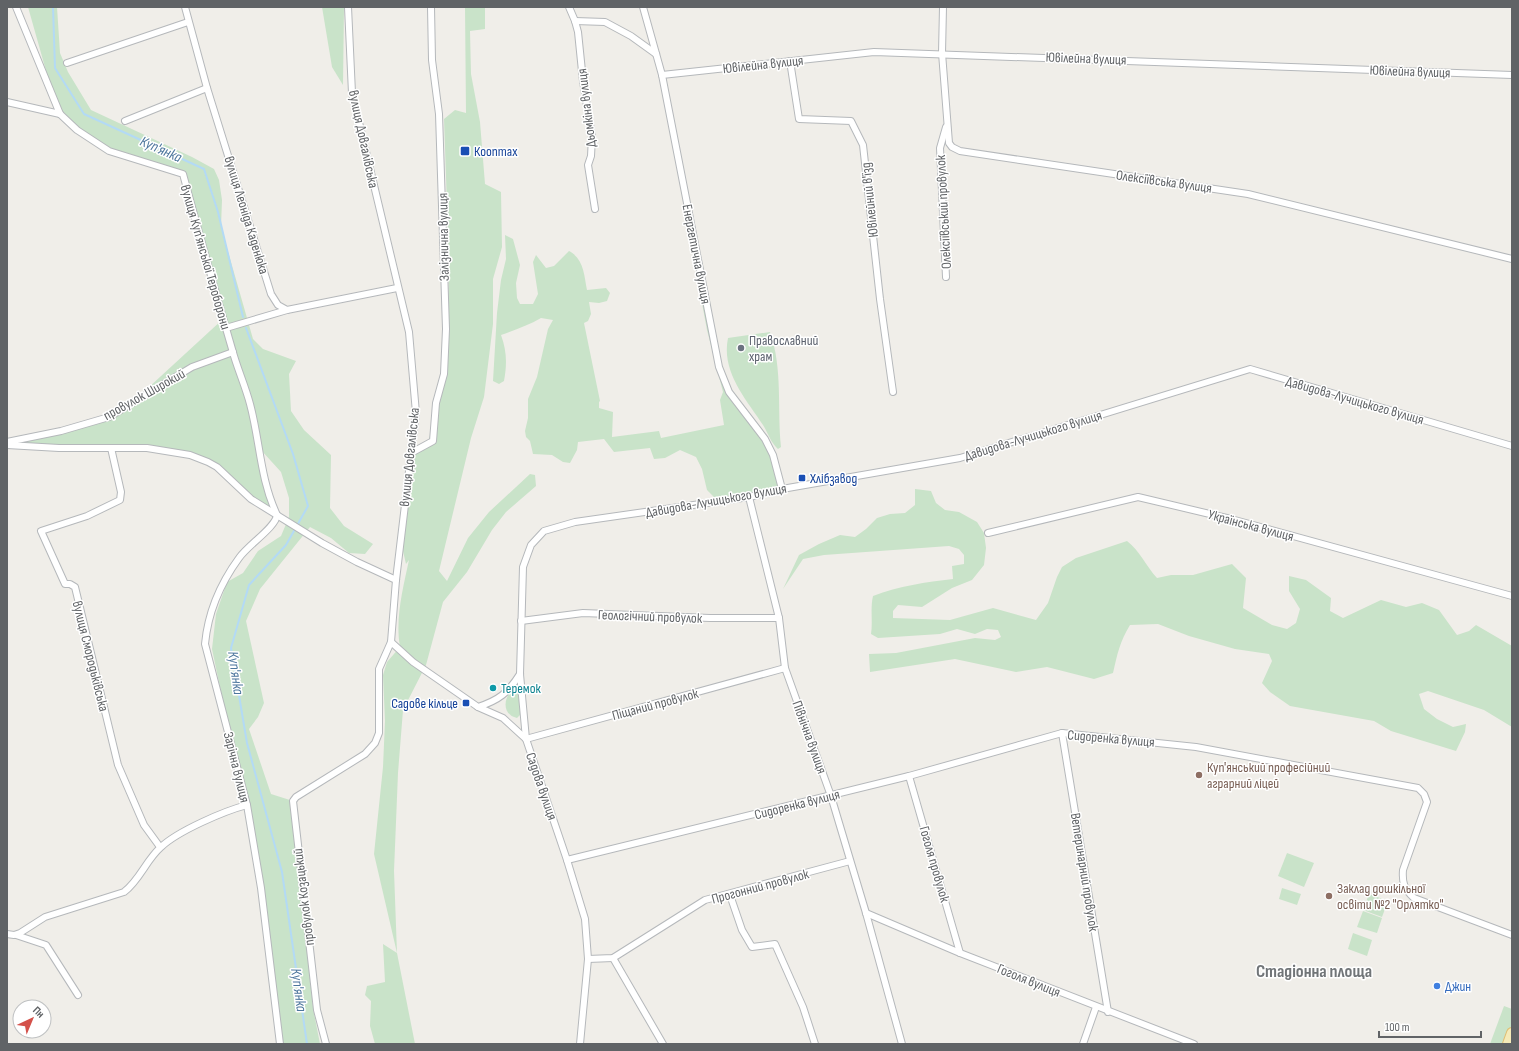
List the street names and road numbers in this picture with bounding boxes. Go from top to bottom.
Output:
street label: Ювілейна вулиця [1045,49,1127,68]
street label: Ювілейна вулиця [722,52,804,77]
street label: Ювілейна вулиця [1369,62,1451,81]
street label: Дьомкіна вулиця [573,68,600,148]
street label: вулиця Довгалівська [345,89,382,190]
street label: вулиця Леоніда Каденюка [221,154,273,276]
street label: Олексіївський провулок [932,154,955,270]
street label: Ювілейний в'їзд [857,162,882,238]
street label: Олексіївська вулиця [1115,166,1213,197]
street label: вулиця Куп'янської Тероборони [177,183,234,332]
street label: Залізнична вулиця [434,193,453,281]
street label: Енергетична вулиця [679,203,714,305]
street label: провулок Широкий [100,365,188,424]
street label: Давидова-Лучицького вулиця [1284,373,1426,428]
street label: Давидова-Лучицького вулиця [962,406,1104,464]
street label: вулиця Довгалівська [396,407,423,507]
street label: Давидова-Лучицького вулиця [644,480,788,521]
street label: Українська вулиця [1206,506,1296,545]
street label: вулиця Смородьківська [69,599,112,713]
street label: Геологічний провулок [598,606,703,627]
street label: Піщаний провулок [610,685,701,724]
street label: Північна вулиця [788,698,831,776]
street label: Сидоренка вулиця [1067,726,1155,751]
street label: Зарічна вулиця [220,730,254,804]
street label: Садова вулиця [522,750,561,822]
street label: Сидоренка вулиця [753,786,842,823]
street label: Ветеринарний провулок [1067,812,1102,933]
street label: Гоголя провулок [916,824,954,905]
street label: провулок Козацький [289,847,318,947]
street label: Прогонний провулок [710,865,811,908]
street label: Гоголя вулиця [995,960,1063,1001]

